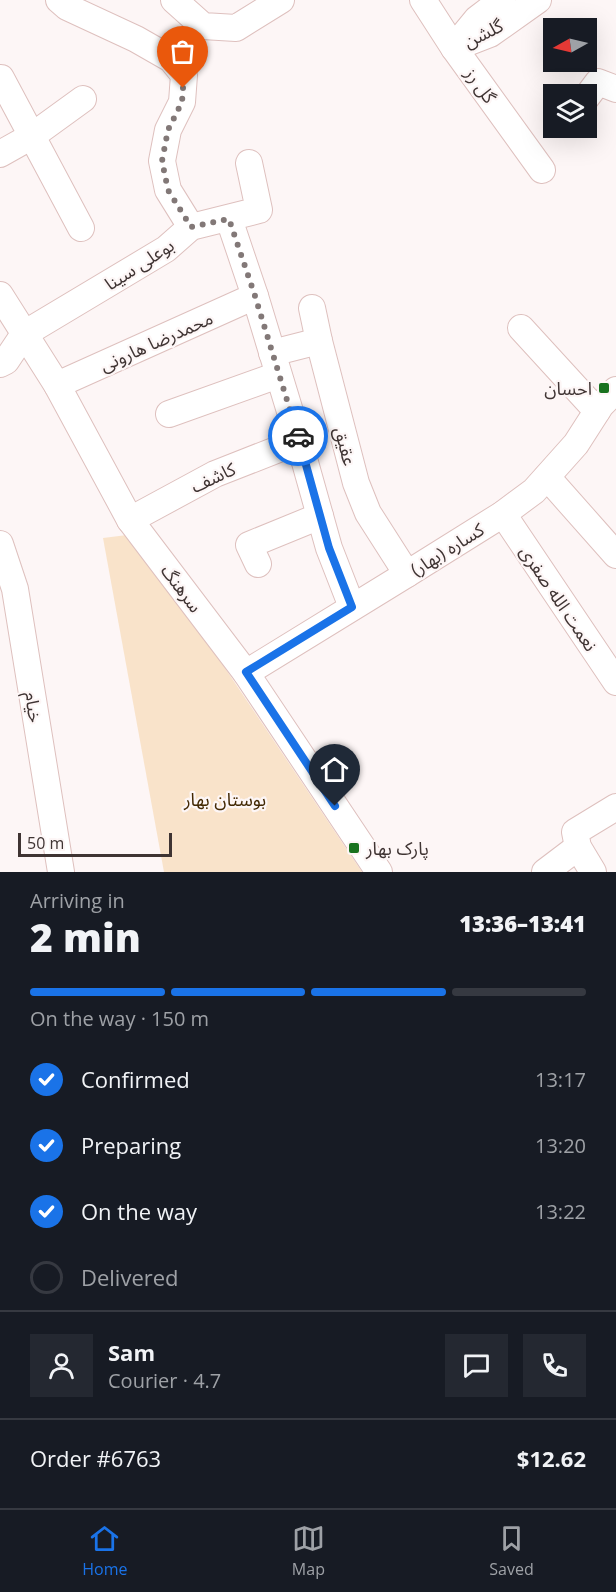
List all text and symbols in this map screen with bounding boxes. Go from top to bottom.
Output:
street label: گلشن [459,13,507,53]
north arrow [543,18,597,72]
map controls [543,18,597,138]
pin [157,26,208,88]
icon: bag [166,35,199,68]
street label: گل رز [459,62,502,108]
button: layers [543,84,597,138]
street label: بوعلی سینا [100,233,178,295]
street label: محمدرضا هارونی [96,305,216,377]
place label: احسان [544,376,592,400]
marker: احسان [597,381,611,395]
courier [268,406,328,466]
icon: car [282,420,315,453]
street label: عقیق [330,424,362,468]
street label: کاشف [187,456,240,498]
street label: کساره (بهار) [406,517,489,581]
street label: نعمت الله صفری [515,540,603,656]
street label: سرهنگ [156,559,208,617]
street label: خیام [17,690,48,725]
pin [309,744,360,806]
icon: home [318,753,351,786]
park label: بوستان بهار [183,787,266,811]
scale bar [18,830,172,857]
text: 50 m [27,832,64,854]
place label: پارک بهار [365,836,429,860]
marker: پارک بهار [347,841,361,855]
text: Arriving in [30,887,125,914]
text: 13:36–13:41 [459,908,586,938]
text: 2 min [30,910,141,963]
text: On the way · 150 m [30,1005,209,1032]
icon: check [30,1063,63,1096]
text: Confirmed [81,1064,190,1094]
text: 13:17 [535,1066,586,1093]
icon: check [30,1129,63,1162]
text: Preparing [81,1130,181,1160]
text: 13:20 [535,1132,586,1159]
icon: check [30,1195,63,1228]
text: On the way [81,1196,197,1226]
text: 13:22 [535,1198,586,1225]
text: Delivered [81,1262,179,1292]
button: person [30,1334,93,1397]
button: chat [445,1334,508,1397]
button: phone [523,1334,586,1397]
text: Sam [108,1337,155,1367]
text: Courier · 4.7 [108,1367,221,1394]
text: Order #6763 [30,1443,161,1473]
text: $12.62 [517,1443,586,1473]
tab: Home [82,1522,127,1580]
tab: Map [292,1522,325,1580]
tab: Saved [489,1522,534,1580]

